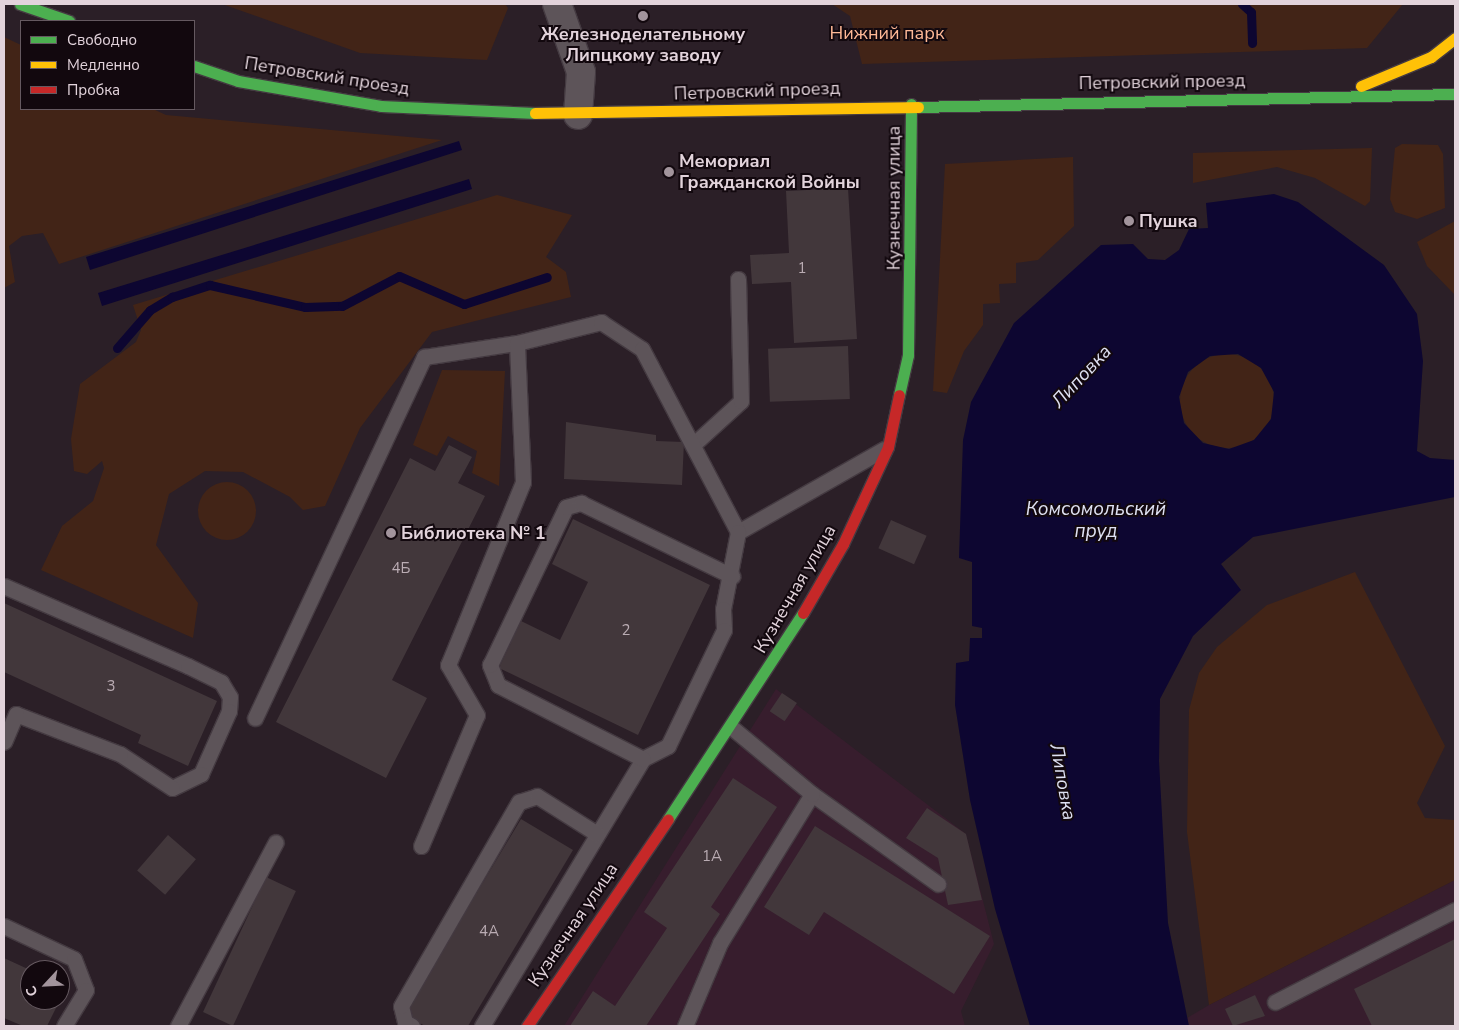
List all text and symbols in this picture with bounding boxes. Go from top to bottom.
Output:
marker: Железноделательному Липцкому заводу [637,10,649,22]
legend [20,20,195,110]
park label: Нижний парк [830,22,944,44]
place label: Железноделательному Липцкому заводу [541,24,745,66]
text: Свободно [67,30,137,50]
street label: Петровский проезд [243,52,411,100]
text: Медленно [67,55,140,75]
street label: Петровский проезд [1079,70,1245,94]
street label: Петровский проезд [673,77,841,105]
text: Пробка [67,80,120,100]
street label: Кузнечная улица [883,126,905,270]
place label: Мемориал Гражданской Войны [679,151,860,193]
marker: Мемориал Гражданской Войны [663,166,675,178]
place label: Пушка [1139,210,1198,232]
marker: Пушка [1123,215,1135,227]
house number: 1 [798,260,806,278]
water label: Липовка [1047,341,1117,413]
water label: Комсомольский пруд [1026,499,1166,543]
street label: Кузнечная улица [750,521,840,657]
place label: Библиотека № 1 [401,522,546,544]
marker: Библиотека № 1 [385,527,397,539]
house number: 4Б [392,560,410,578]
house number: 2 [622,622,630,640]
house number: 3 [107,678,115,696]
water label: Липовка [1044,742,1080,822]
house number: 1А [702,848,722,866]
street label: Кузнечная улица [524,859,622,991]
house number: 4А [479,923,499,941]
north arrow [20,960,70,1010]
text: С [21,983,42,999]

